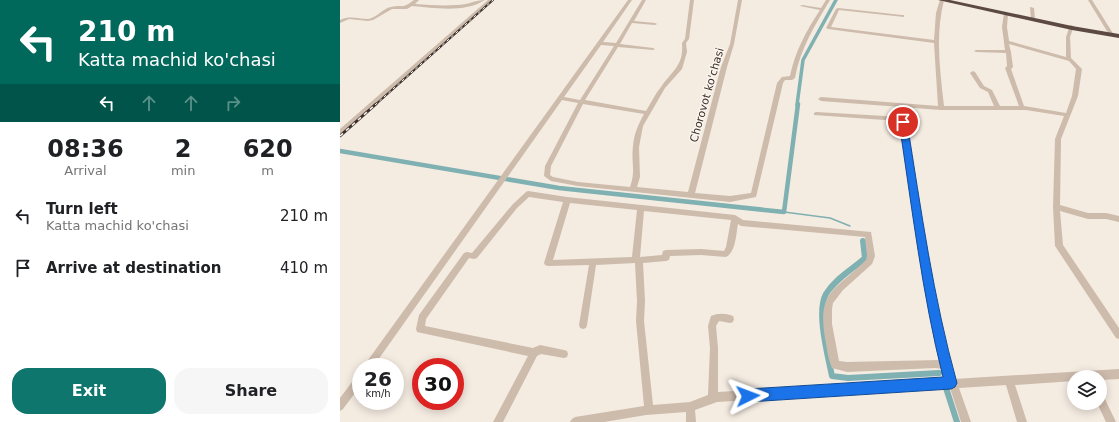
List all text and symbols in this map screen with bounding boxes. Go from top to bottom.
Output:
text: 210 m [78,15,175,48]
icon: left [12,16,64,68]
street label: Chorovot ko'chasi [687,46,727,144]
text: Katta machid ko'chasi [78,49,276,70]
icon: left [96,92,118,114]
icon: ahead [138,92,160,114]
icon: ahead [180,92,202,114]
icon: right [222,92,244,114]
pin [886,105,920,139]
icon: arrive [892,111,914,133]
text: 08:36 [47,135,124,163]
text: 2 [175,135,191,163]
text: 620 [243,135,293,163]
text: Arrival [64,163,107,178]
text: min [171,163,195,178]
text: m [261,163,274,178]
text: Turn left [46,200,118,218]
icon: left [12,205,34,227]
text: 210 m [280,207,328,225]
text: Katta machid ko'chasi [46,218,189,233]
icon: arrive [12,257,34,279]
text: Arrive at destination [46,259,221,277]
text: 410 m [280,259,328,277]
speed limit sign: 30 [412,358,464,410]
text: 26 [364,367,392,391]
button: Exit [12,368,166,414]
button: Share [174,368,328,414]
map controls [1067,370,1107,410]
button: layers [1067,370,1107,410]
position arrow [727,375,769,417]
text: km/h [365,388,391,399]

